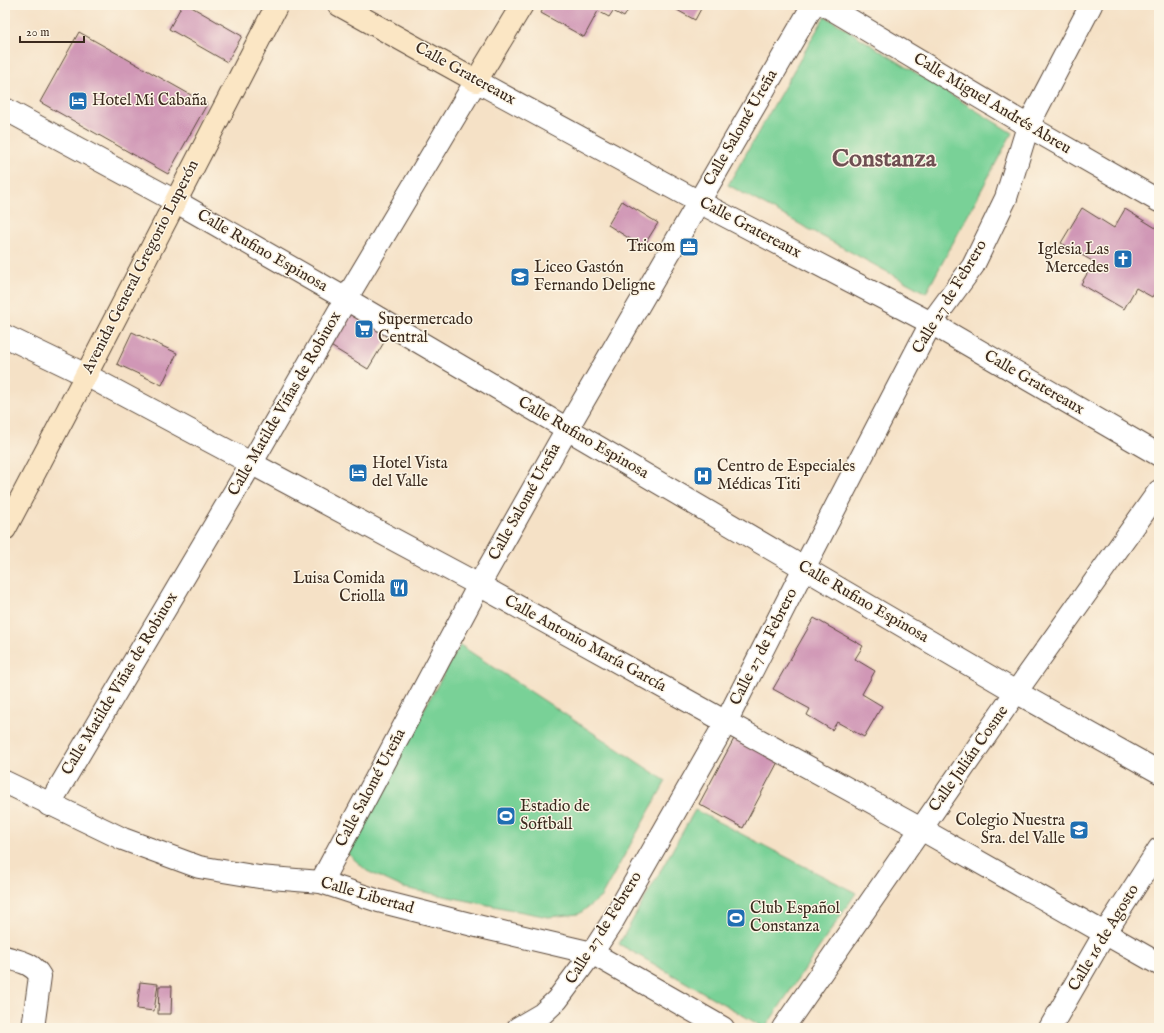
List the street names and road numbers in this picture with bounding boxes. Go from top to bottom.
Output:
street label: Calle Gratereaux [411,38,519,110]
street label: Calle Miguel Andrés Abreu [910,49,1074,159]
street label: Calle Salomé Ureña [700,66,782,190]
street label: Avenida General Gregorio Luperón [78,156,204,378]
street label: Calle Gratereaux [696,193,805,263]
street label: Calle Rufino Espinosa [193,205,331,297]
street label: Calle 27 de Febrero [908,236,992,358]
street label: Calle Matilde Viñas de Robiuox [224,308,346,500]
street label: Calle Gratereaux [980,346,1088,420]
street label: Calle Rufino Espinosa [514,392,652,484]
street label: Calle Salomé Ureña [485,440,566,564]
street label: Calle Rufino Espinosa [794,556,932,648]
street label: Calle 27 de Febrero [726,585,802,709]
street label: Calle Matilde Viñas de Robiuox [57,589,183,779]
street label: Calle Antonio María García [501,591,670,697]
street label: Calle Julián Cosme [925,702,1013,816]
street label: Calle Salomé Ureña [331,725,411,850]
street label: Calle 27 de Febrero [561,868,647,988]
street label: Calle Libertad [318,873,416,919]
street label: Calle 16 de Agosto [1064,881,1144,995]

